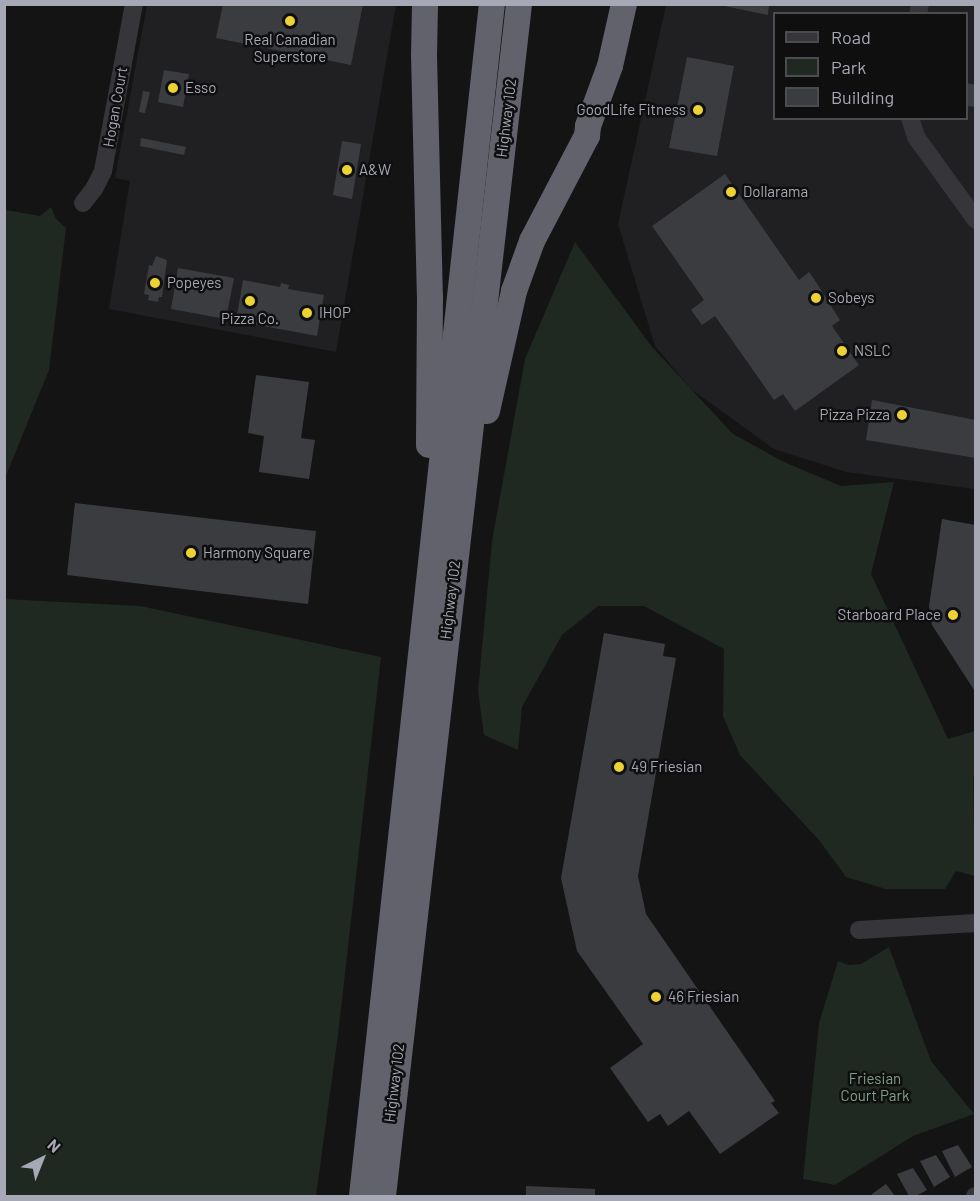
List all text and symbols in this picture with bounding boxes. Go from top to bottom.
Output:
legend [773,12,968,120]
marker: Real Canadian Superstore [283,14,297,28]
text: Road [831,26,871,48]
place label: Real Canadian Superstore [244,30,336,65]
text: Park [831,56,866,78]
street label: Hogan Court [99,65,131,149]
street label: Highway 102 [492,77,520,159]
place label: Esso [185,79,216,97]
marker: Esso [166,81,180,95]
text: Building [831,86,894,108]
place label: GoodLife Fitness [576,101,686,119]
marker: GoodLife Fitness [691,103,705,117]
place label: A&W [359,161,391,179]
marker: A&W [340,163,354,177]
place label: Dollarama [743,183,808,201]
marker: Dollarama [724,185,738,199]
place label: Popeyes [167,274,221,292]
marker: Popeyes [148,276,162,290]
place label: Sobeys [828,289,874,307]
marker: Sobeys [809,291,823,305]
marker: Pizza Co. [243,294,257,308]
place label: IHOP [319,304,351,322]
marker: IHOP [300,306,314,320]
place label: Pizza Co. [221,310,279,328]
place label: NSLC [854,342,890,360]
marker: NSLC [835,344,849,358]
place label: Pizza Pizza [820,406,890,424]
marker: Pizza Pizza [895,408,909,422]
place label: Harmony Square [203,544,310,562]
marker: Harmony Square [184,546,198,560]
street label: Highway 102 [436,559,464,641]
place label: Starboard Place [837,606,941,624]
marker: Starboard Place [946,608,960,622]
place label: 49 Friesian [631,758,702,776]
marker: 49 Friesian [612,760,626,774]
place label: 46 Friesian [668,988,739,1006]
marker: 46 Friesian [649,990,663,1004]
street label: Highway 102 [380,1042,408,1124]
park label: Friesian Court Park [841,1069,909,1104]
north arrow [12,1129,72,1189]
text: N [44,1135,65,1156]

